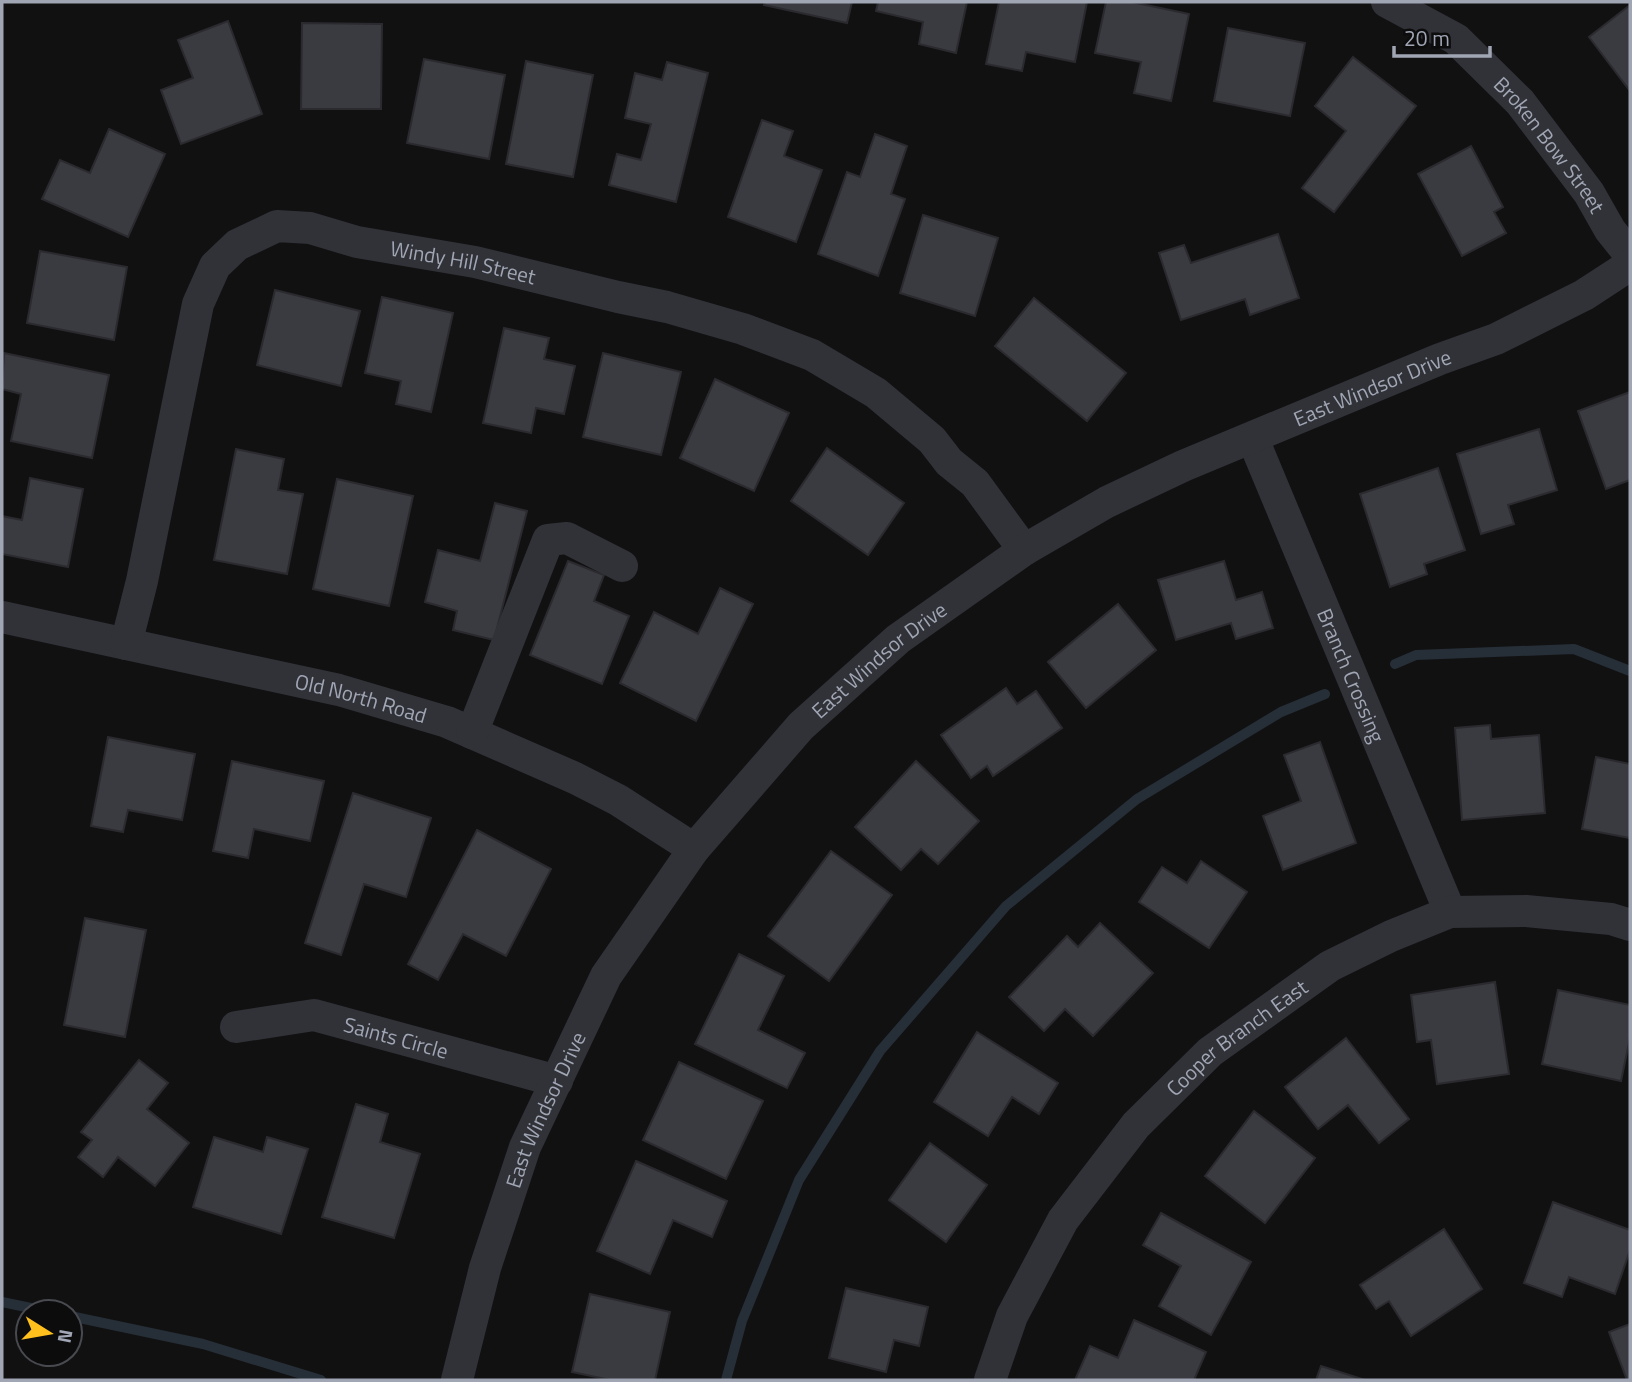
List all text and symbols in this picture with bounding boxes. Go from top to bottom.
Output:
scale bar [1394,14,1490,58]
text: 20 m [1404,22,1450,54]
street label: Broken Bow Street [1487,69,1613,220]
street label: Windy Hill Street [388,232,540,292]
street label: East Windsor Drive [1288,340,1455,434]
street label: East Windsor Drive [804,594,953,726]
street label: Branch Crossing [1309,603,1394,748]
street label: Old North Road [292,665,431,731]
street label: Cooper Branch East [1158,971,1315,1103]
street label: Saints Circle [340,1008,452,1067]
street label: East Windsor Drive [497,1026,594,1192]
north arrow [14,1298,84,1368]
text: N [51,1327,82,1346]

